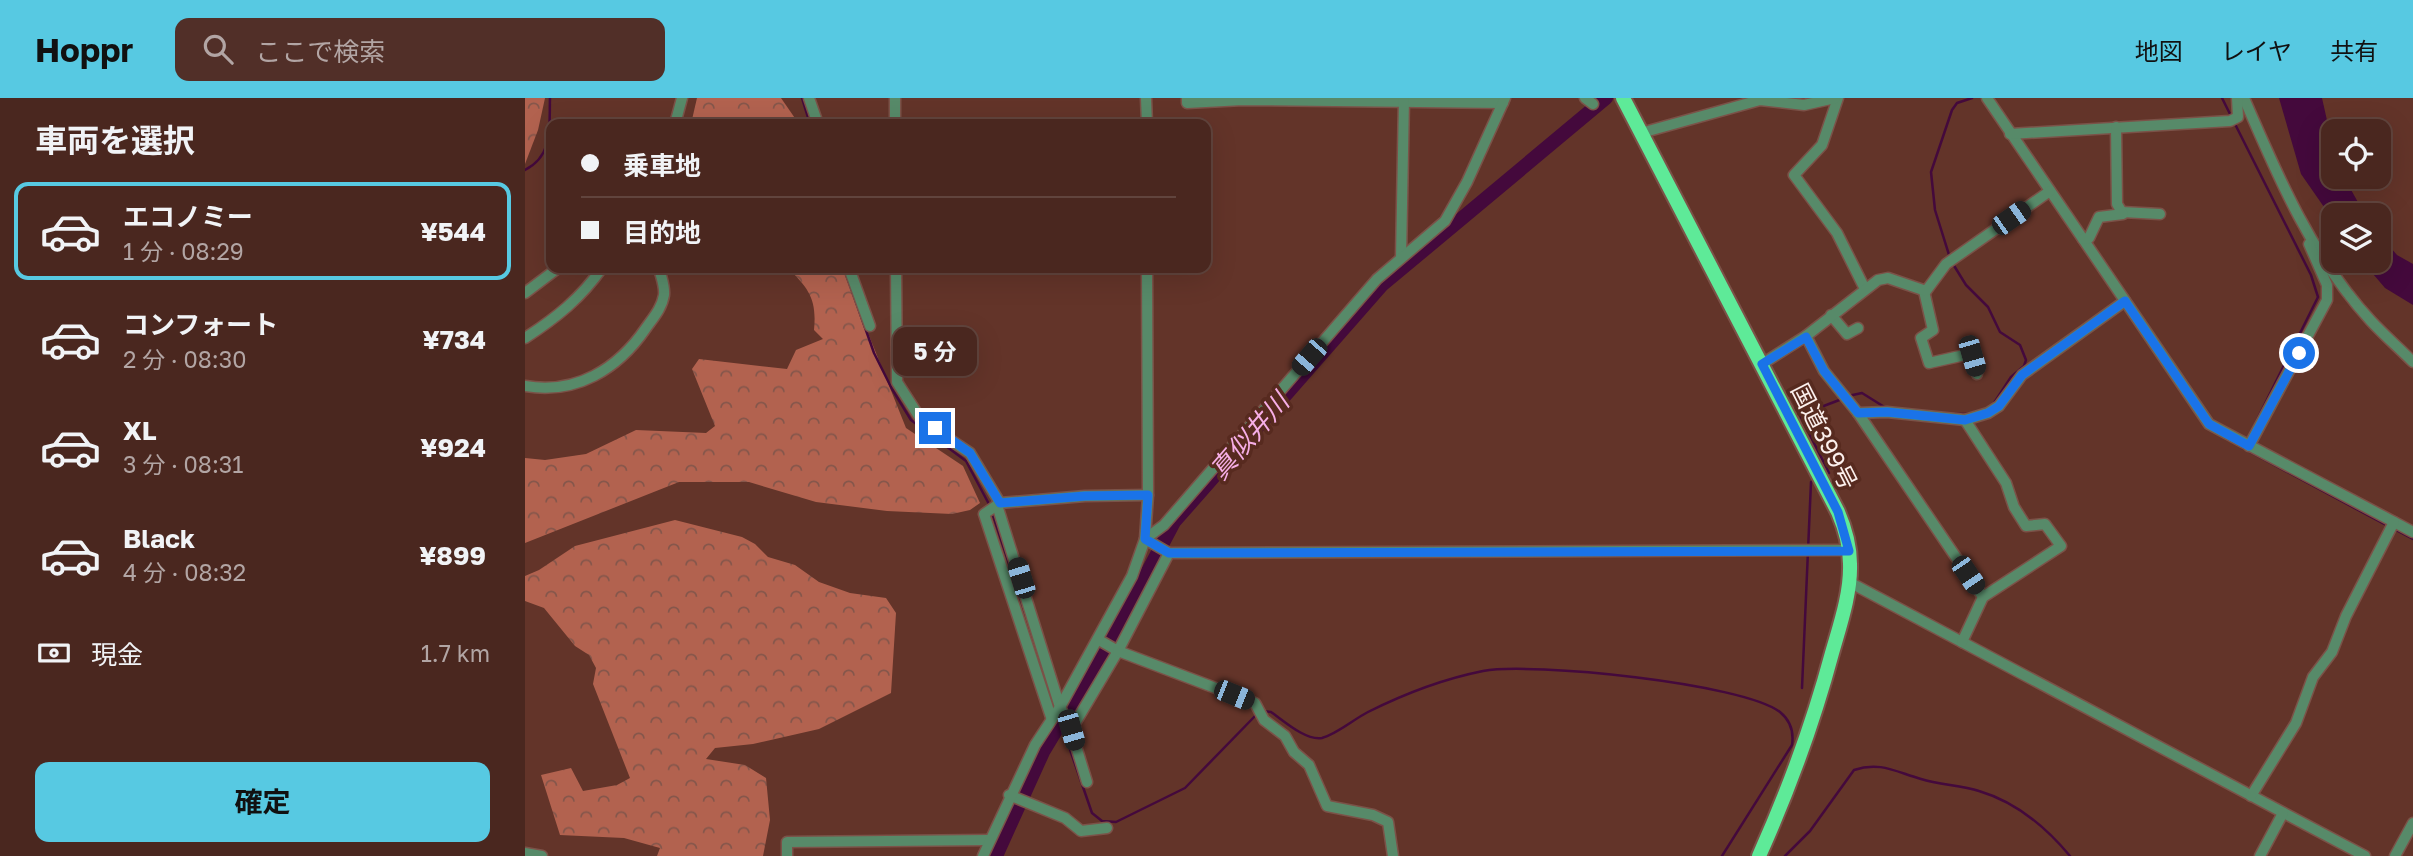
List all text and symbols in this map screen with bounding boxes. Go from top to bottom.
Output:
search box [175,18,665,81]
text: Hoppr [35,30,133,69]
icon: search [199,30,237,68]
text: ここで検索 [255,36,385,67]
text: 地図 [2135,36,2183,65]
text: レイヤ [2221,36,2292,65]
text: 共有 [2330,36,2378,65]
map controls [2321,119,2391,273]
button: locate [2321,119,2391,189]
text: 車両を選択 [35,121,195,159]
text: 乗車地 [623,150,701,181]
car [1988,197,2035,239]
icon: car [39,200,102,263]
text: エコノミー [123,201,253,232]
button: layers [2321,203,2391,273]
text: ¥544 [420,216,486,247]
text: 目的地 [623,217,701,248]
text: 1 分 · 08:29 [123,237,244,265]
icon: car [39,308,102,371]
text: コンフォート [123,309,278,340]
text: ¥734 [423,324,486,355]
callout: 5 分 [893,327,977,376]
car [1957,333,1988,379]
car [1288,334,1331,380]
text: 5 分 [914,337,956,365]
route start [2283,337,2315,369]
text: 2 分 · 08:30 [123,345,246,373]
street label: 国道399号 [1786,378,1864,494]
water label: 真似井川 [1203,384,1297,485]
route end [919,412,951,444]
text: XL [123,415,157,446]
icon: car [39,416,102,479]
text: ¥924 [420,432,486,463]
text: 3 分 · 08:31 [123,450,243,478]
text: Black [123,523,195,554]
icon: car [39,524,102,587]
text: ¥899 [419,540,486,571]
car [1948,552,1989,598]
car [1005,555,1038,601]
text: 4 分 · 08:32 [123,558,246,586]
icon: cash [35,634,73,672]
text: 現金 [91,639,143,670]
text: 1.7 km [421,639,490,667]
car [1211,677,1258,713]
car [1056,707,1087,753]
button: 確定 [35,762,490,842]

